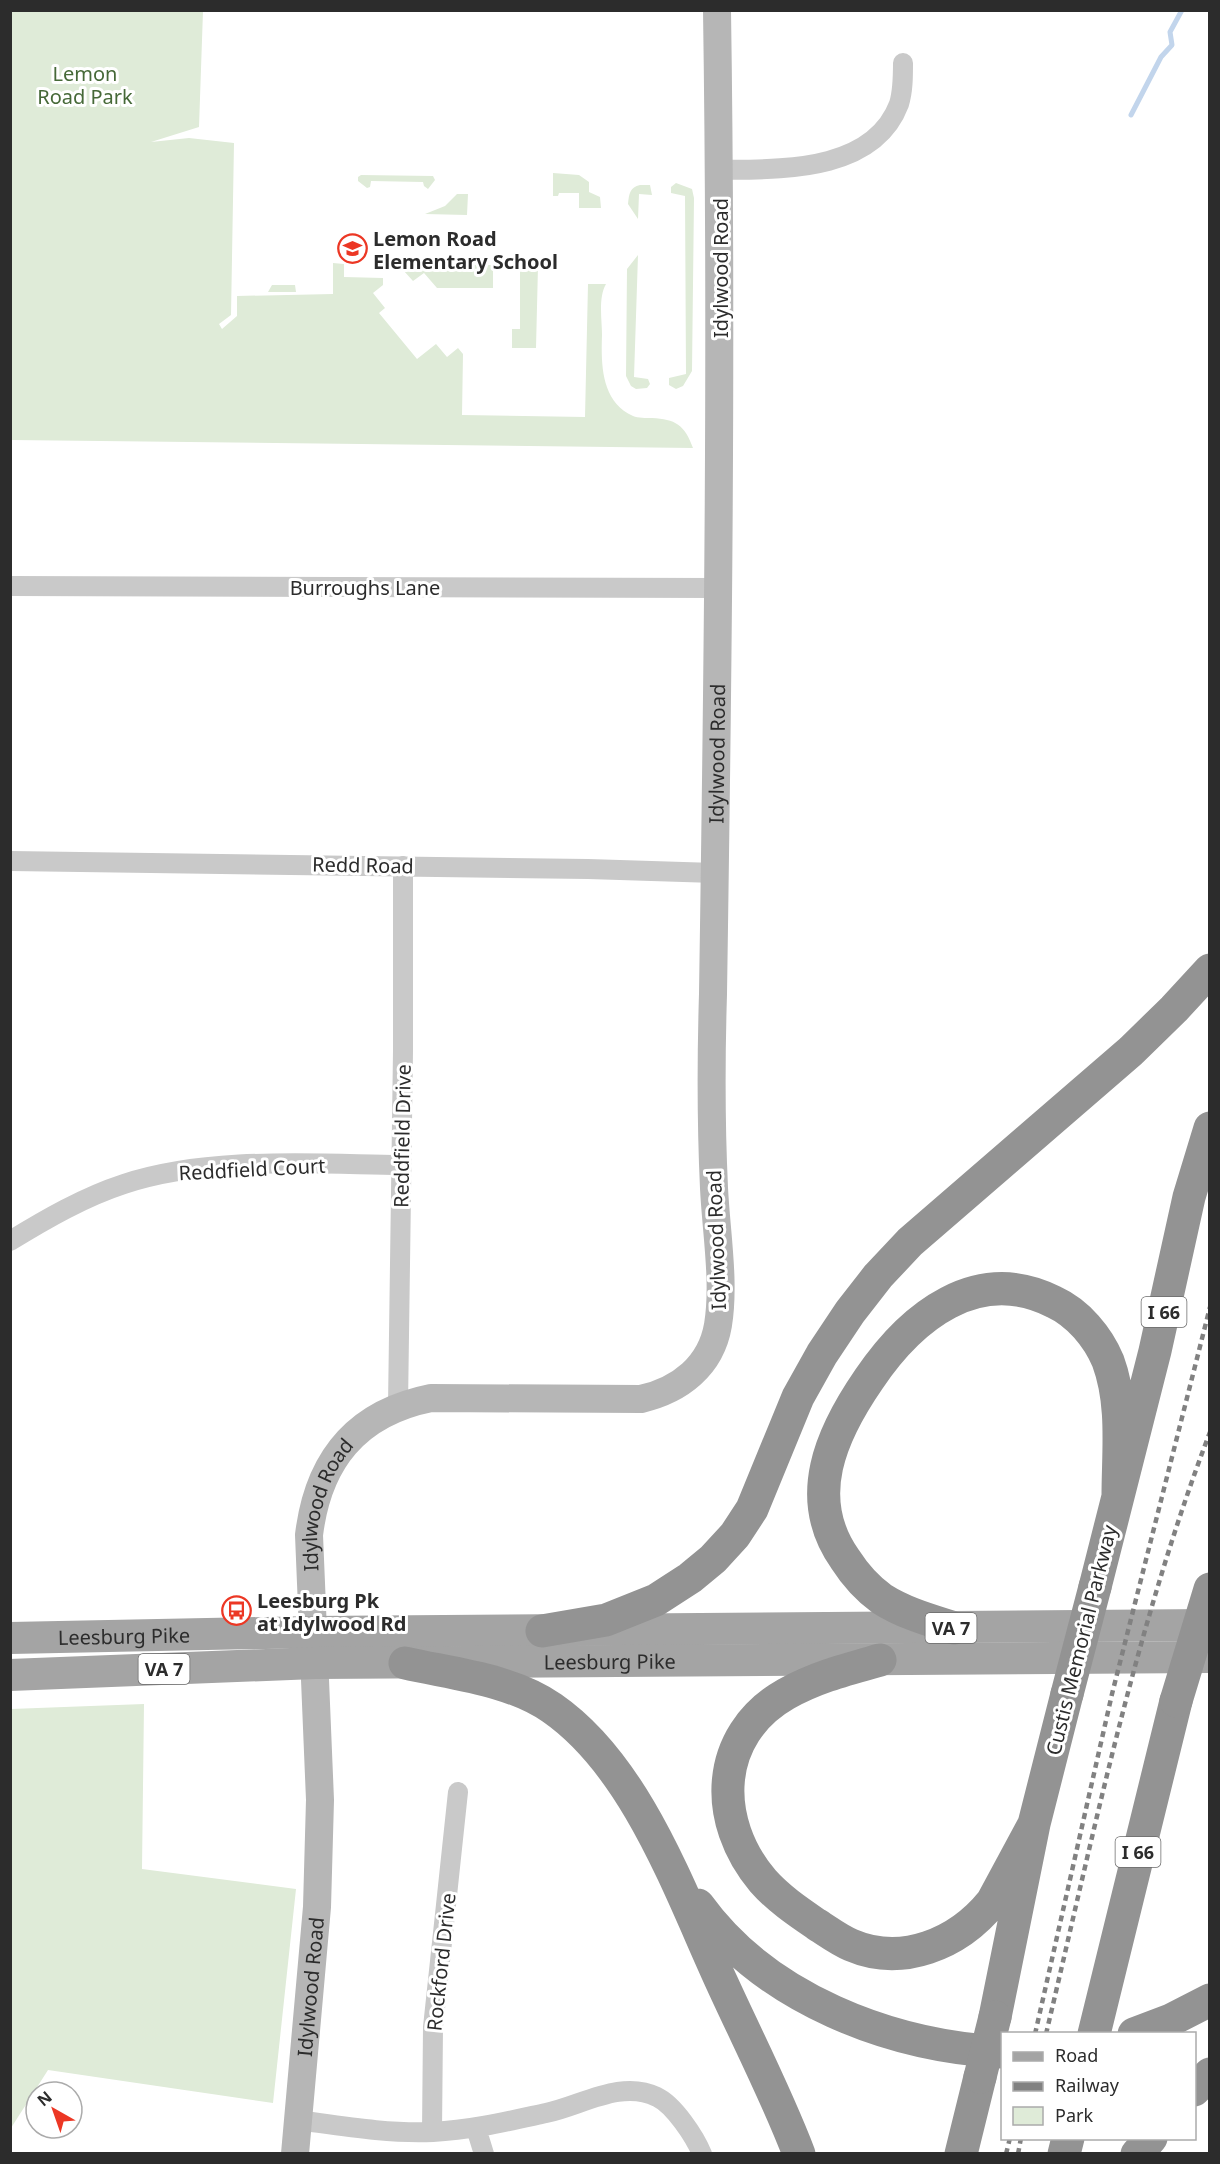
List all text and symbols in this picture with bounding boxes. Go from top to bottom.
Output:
park label: Lemon Road Park [37,60,133,110]
street label: Idylwood Road [707,198,734,338]
place label: Lemon Road Elementary School [373,225,558,275]
school or university icon: Lemon Road Elementary School [336,233,368,265]
street label: Burroughs Lane [290,574,440,601]
street label: Idylwood Road [702,683,731,824]
street label: Redd Road [312,851,414,879]
street label: Reddfield Drive [387,1064,417,1208]
street label: Reddfield Court [178,1152,326,1186]
street label: Idylwood Road [700,1170,732,1310]
road number: I 66 [1142,1297,1186,1327]
street label: Idylwood Road [295,1432,359,1572]
street label: Custis Memorial Parkway [1039,1521,1123,1758]
place label: Leesburg Pk at Idylwood Rd [257,1587,406,1637]
bus stop icon: Leesburg Pk at Idylwood Rd [220,1595,252,1627]
road number: VA 7 [926,1613,976,1643]
street label: Leesburg Pike [58,1621,190,1651]
street label: Leesburg Pike [544,1647,676,1675]
road number: VA 7 [138,1654,190,1684]
road number: I 66 [1116,1837,1160,1867]
street label: Rockford Drive [420,1892,462,2032]
street label: Idylwood Road [290,1916,330,2058]
legend [1001,2032,1196,2140]
text: Road [1055,2043,1098,2067]
text: Railway [1055,2073,1120,2097]
north arrow [24,2080,84,2140]
text: N [32,2086,56,2111]
text: Park [1055,2103,1093,2127]

